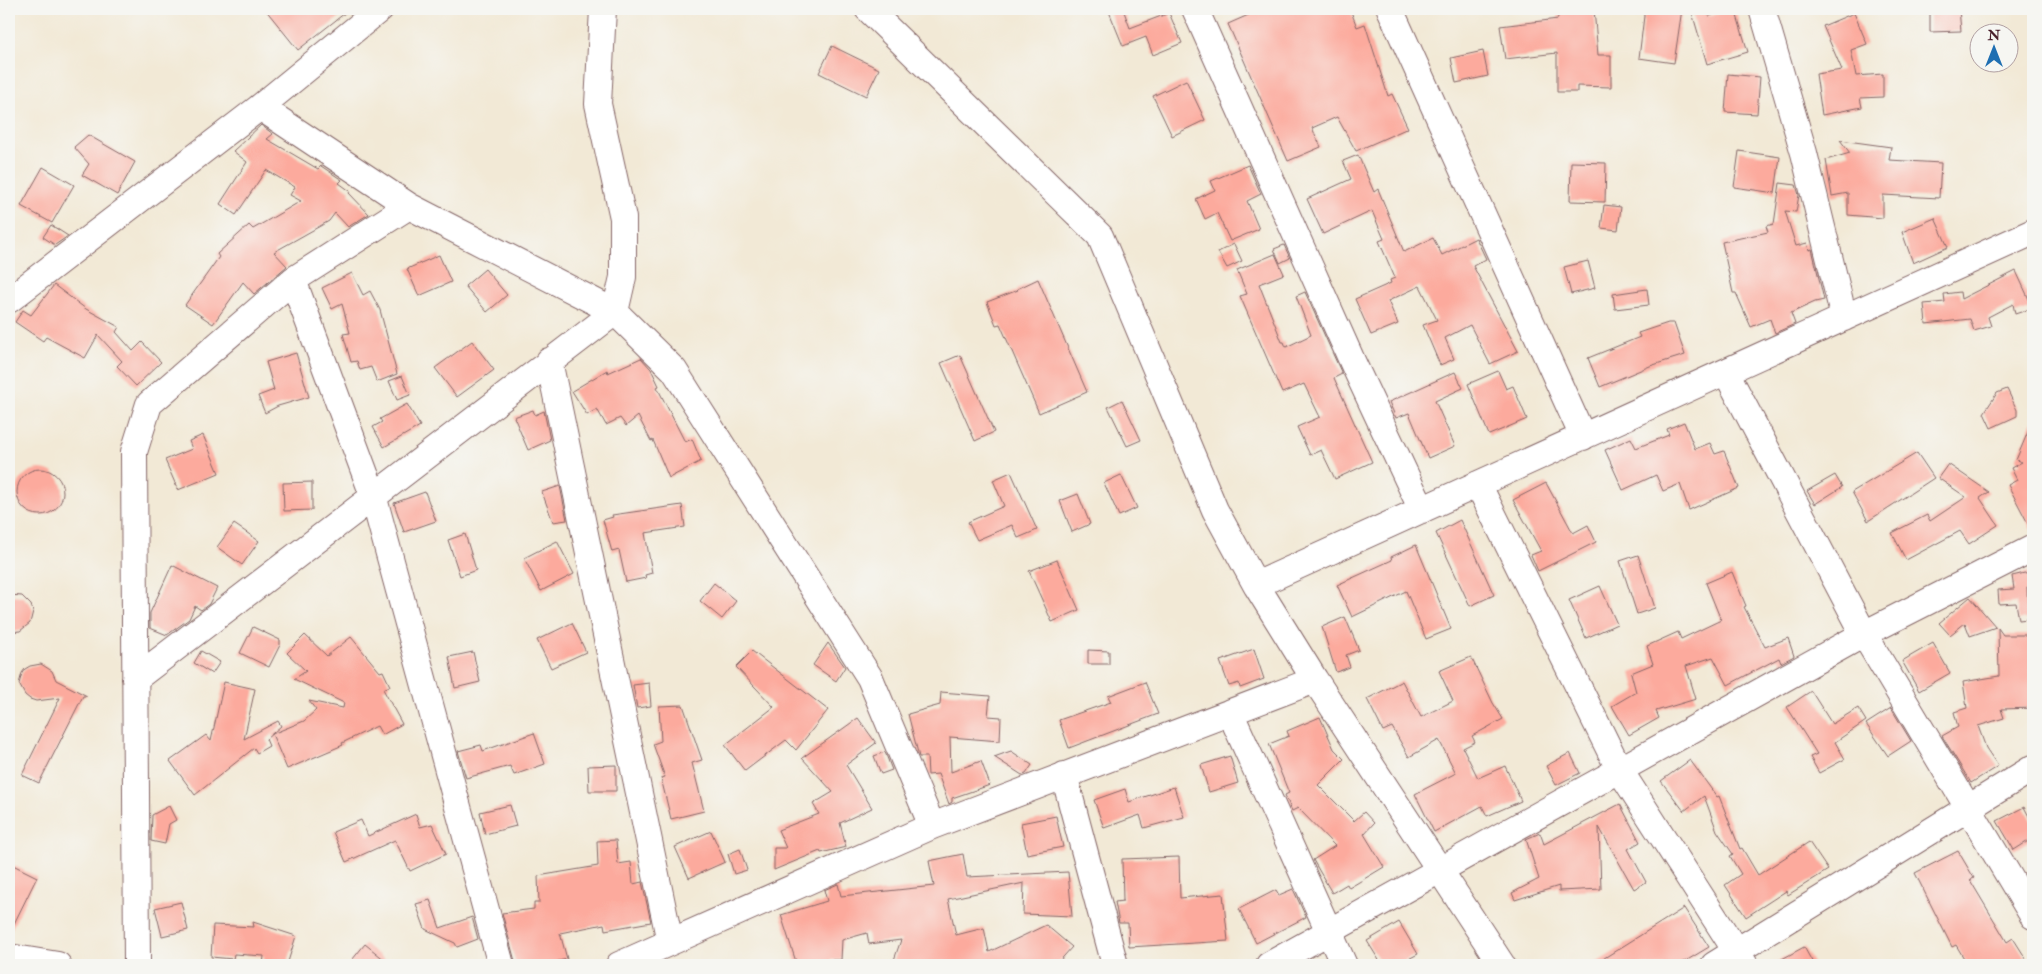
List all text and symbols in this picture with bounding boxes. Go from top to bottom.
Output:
north arrow [1970,22,2020,72]
text: N [1987,27,2001,44]

